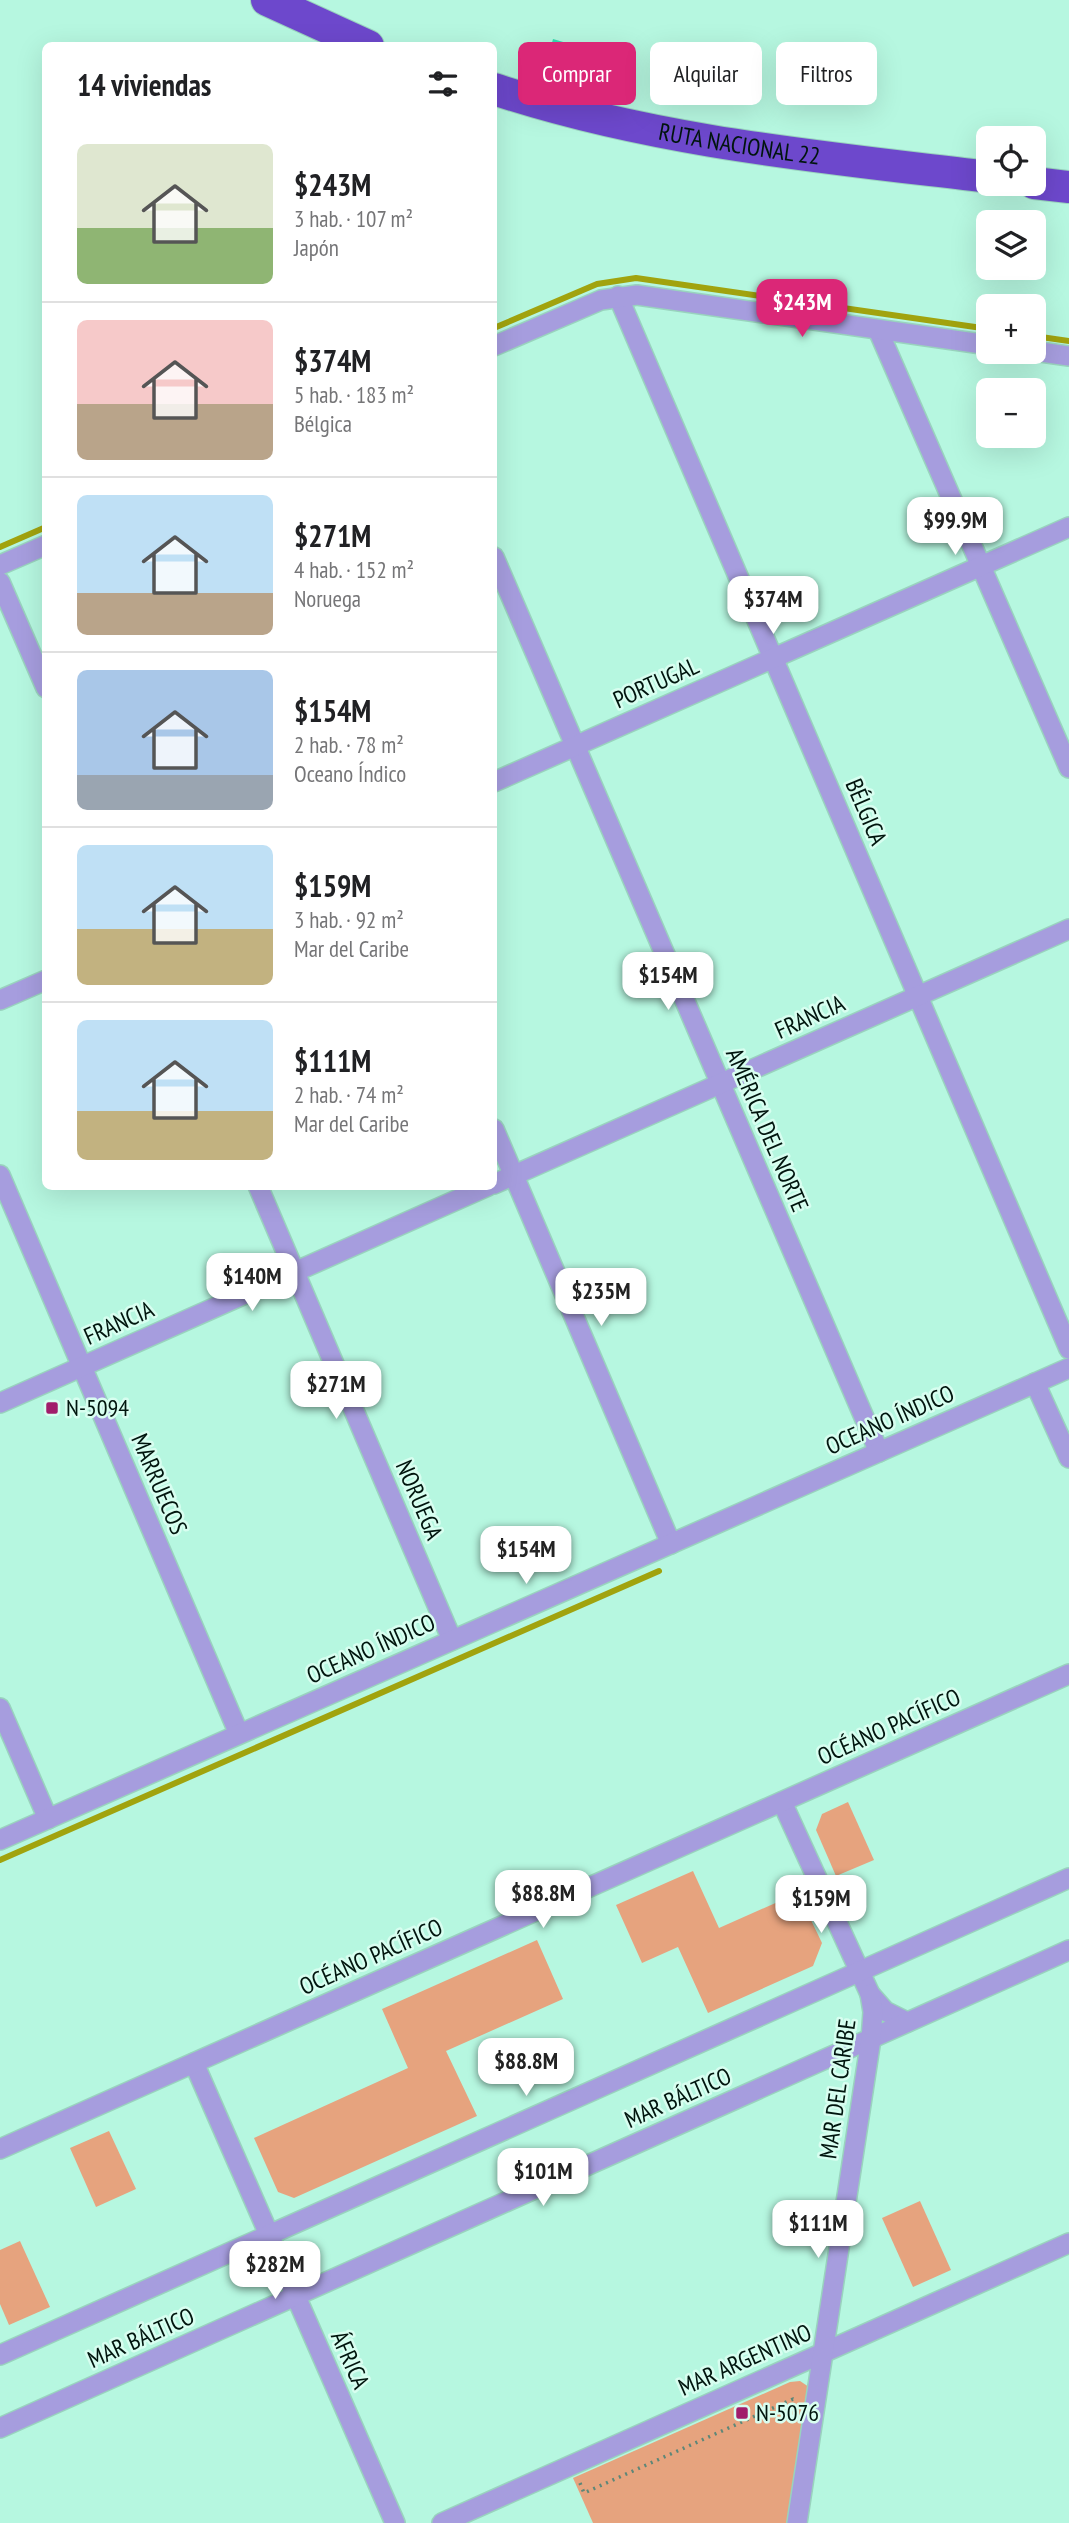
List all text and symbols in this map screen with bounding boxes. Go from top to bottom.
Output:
chip: Comprar [518,42,636,105]
chip: Alquilar [650,42,762,105]
chip: Filtros [776,42,877,105]
text: 14 viviendas [77,65,211,104]
icon: filters [424,65,462,103]
street label: RUTA NACIONAL 22 [656,116,822,172]
map controls [976,126,1046,448]
button: locate [976,126,1046,196]
text: $243M [294,165,371,204]
icon: home [133,172,217,256]
text: 3 hab. · 107 m² [294,204,413,233]
button: layers [976,210,1046,280]
text: Japón [294,233,339,262]
pin: $243M [753,280,851,339]
text: $243M [772,287,832,316]
button: + [976,294,1046,364]
text: $374M [294,341,371,380]
icon: home [133,348,217,432]
button: − [976,378,1046,448]
text: 5 hab. · 183 m² [294,380,414,409]
text: Bélgica [294,409,352,438]
pin: $99.9M [898,498,1012,557]
text: $99.9M [923,505,987,534]
text: $271M [294,516,371,555]
icon: home [133,523,217,607]
text: 4 hab. · 152 m² [294,555,414,584]
pin: $374M [724,576,822,636]
text: Noruega [294,584,361,613]
text: $374M [743,584,803,613]
street label: PORTUGAL [608,650,703,715]
text: $154M [294,691,371,730]
icon: home [133,698,217,782]
text: 2 hab. · 78 m² [294,730,404,759]
text: Oceano Índico [294,759,406,788]
street label: BÉLGICA [839,774,895,850]
text: $159M [294,866,371,905]
icon: home [133,873,217,957]
text: 3 hab. · 92 m² [294,905,404,934]
text: Mar del Caribe [294,934,409,963]
pin: $154M [619,953,717,1012]
text: $154M [638,960,698,989]
street label: FRANCIA [770,987,850,1046]
text: $111M [294,1041,371,1080]
street label: AMÉRICA DEL NORTE [719,1043,816,1216]
icon: home [133,1048,217,1132]
text: 2 hab. · 74 m² [294,1080,404,1109]
text: Mar del Caribe [294,1109,409,1138]
pin: $140M [203,1254,301,1313]
text: $140M [222,1261,282,1290]
pin: $235M [552,1268,650,1328]
text: $235M [571,1276,631,1305]
street label: FRANCIA [79,1293,159,1352]
pin: $271M [287,1362,385,1421]
text: $271M [306,1369,366,1398]
street label: OCEANO ÍNDICO [821,1377,959,1462]
place label: N-5094 [66,1392,129,1423]
marker: N-5094 [44,1400,60,1416]
street label: MARRUECOS [124,1429,195,1539]
street label: NORUEGA [389,1455,450,1545]
pin: $154M [477,1526,575,1586]
text: $154M [496,1534,556,1563]
street label: OCEANO ÍNDICO [302,1606,440,1691]
street label: OCÉANO PACÍFICO [813,1681,965,1772]
pin: $88.8M [486,1870,600,1930]
pin: $159M [772,1876,870,1935]
text: $88.8M [511,1878,575,1907]
text: $159M [791,1883,851,1912]
street label: OCÉANO PACÍFICO [295,1911,447,2002]
street label: MAR DEL CARIBE [812,2017,863,2161]
pin: $88.8M [469,2038,583,2098]
text: $88.8M [494,2046,558,2075]
street label: MAR BÁLTICO [620,2060,736,2135]
pin: $101M [494,2148,592,2208]
text: $101M [513,2156,573,2185]
pin: $111M [769,2200,867,2260]
text: $111M [788,2208,848,2237]
pin: $282M [226,2242,324,2301]
text: $282M [245,2249,305,2278]
street label: MAR BÁLTICO [83,2300,199,2375]
street label: MAR ARGENTINO [674,2316,816,2403]
street label: ÁFRICA [324,2326,377,2394]
place label: N-5076 [756,2397,819,2428]
marker: N-5076 [734,2405,750,2421]

